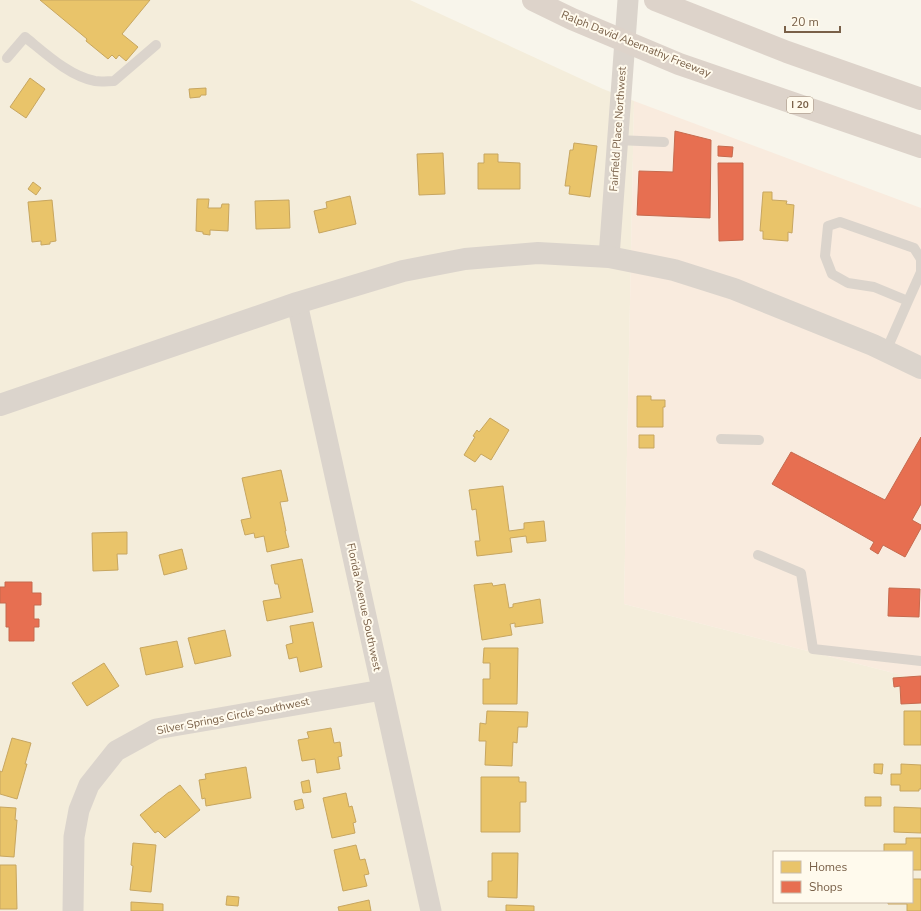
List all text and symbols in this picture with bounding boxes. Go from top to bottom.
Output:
street label: Ralph David Abernathy Freeway [559,7,713,81]
scale bar [785,8,840,34]
text: 20 m [791,14,819,30]
street label: Fairfield Place Northwest [606,66,630,192]
road number: I 20 [787,97,813,113]
street label: Florida Avenue Southwest [343,542,385,672]
street label: Silver Springs Circle Southwest [155,694,311,738]
legend [773,851,913,903]
text: Homes [809,859,847,875]
text: Shops [809,879,843,895]

